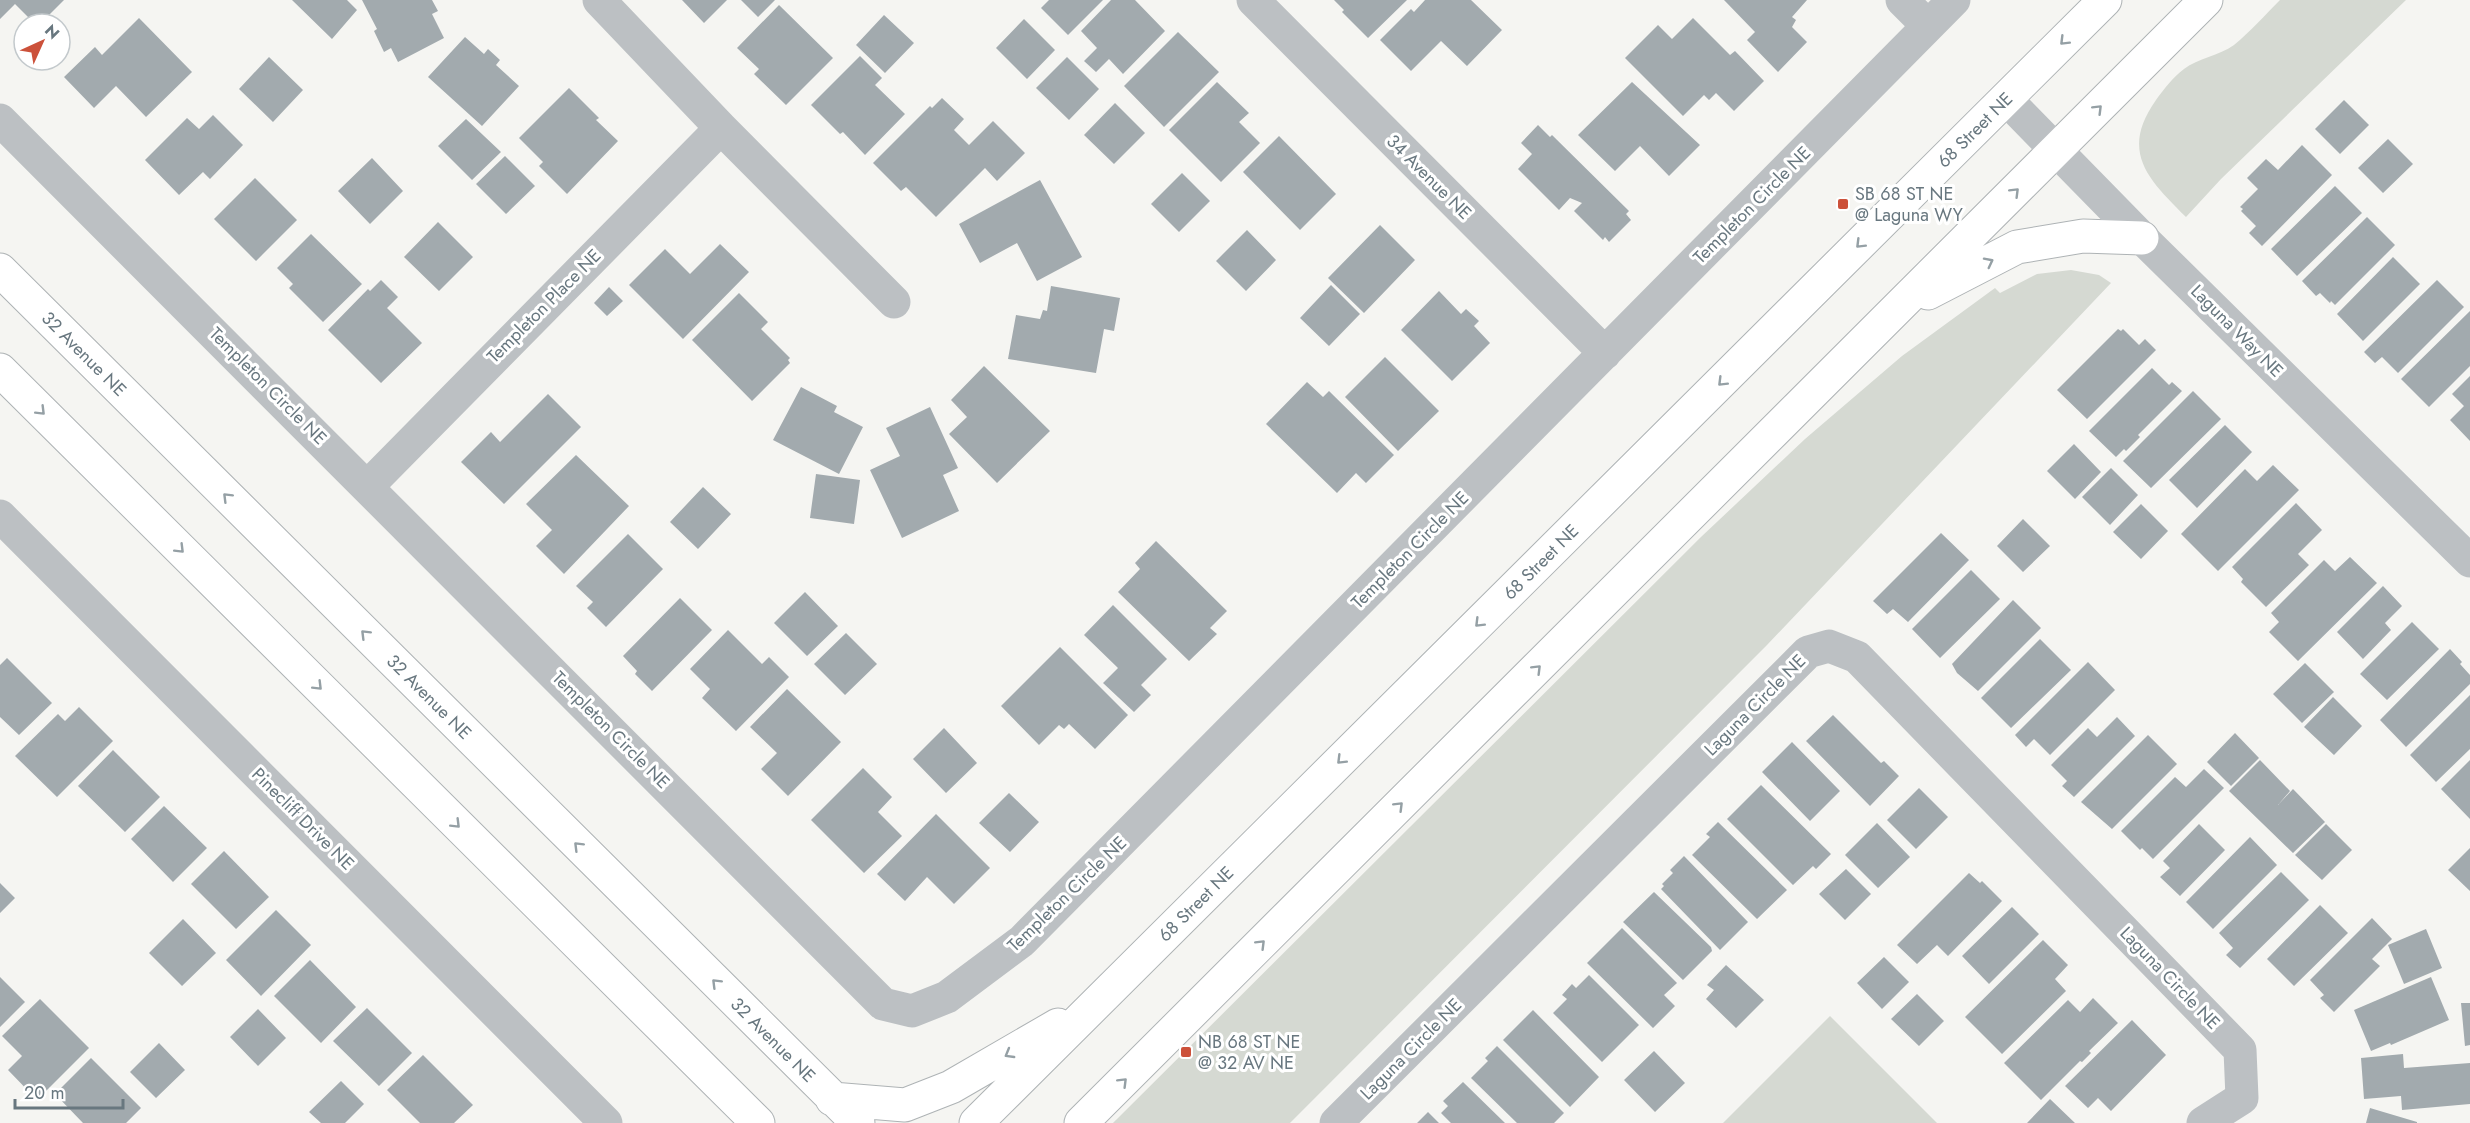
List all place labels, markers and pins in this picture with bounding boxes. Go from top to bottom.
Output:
place label: SB 68 ST NE @ Laguna WY [1855,181,1964,228]
marker: SB 68 ST NE @ Laguna WY [1836,197,1850,211]
place label: NB 68 ST NE @ 32 AV NE [1198,1029,1300,1076]
marker: NB 68 ST NE @ 32 AV NE [1179,1045,1193,1059]

